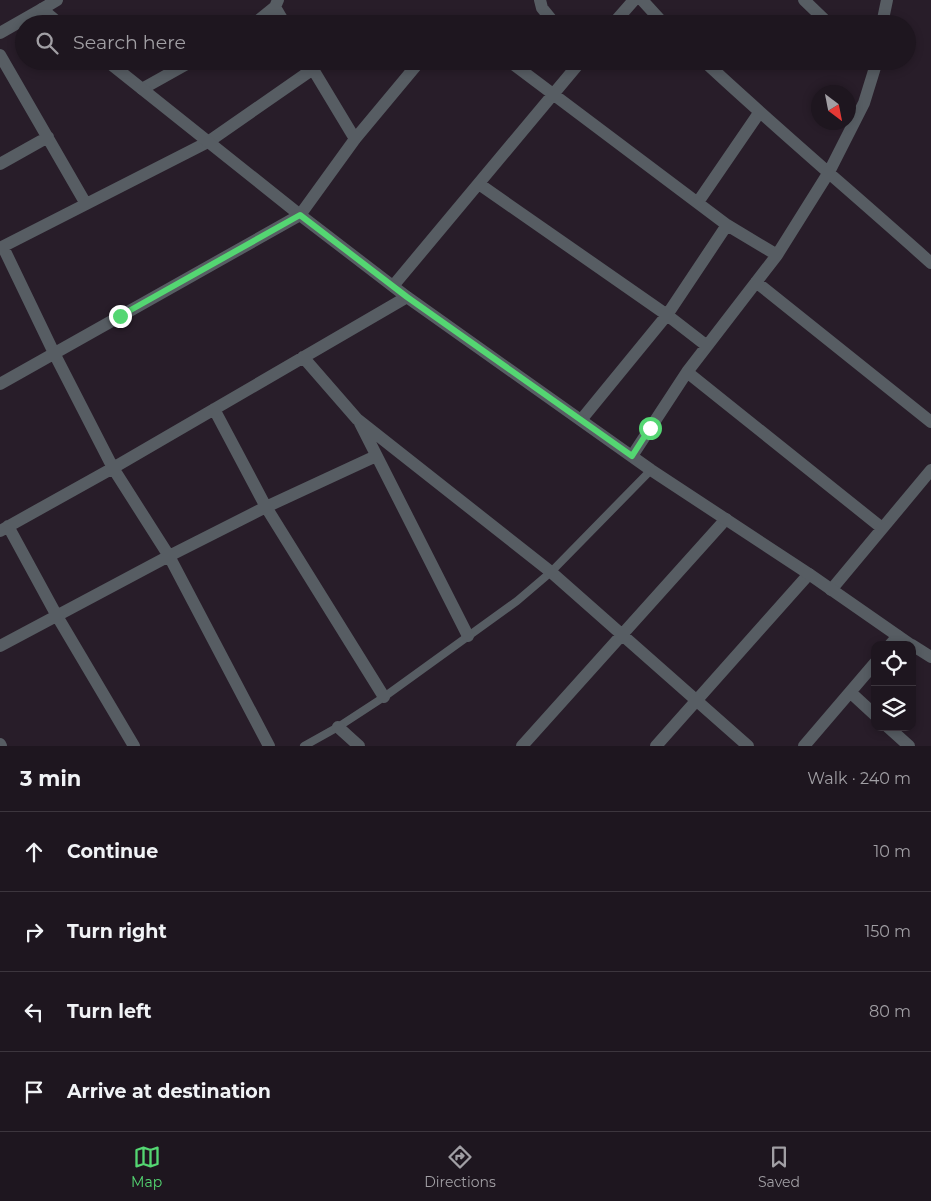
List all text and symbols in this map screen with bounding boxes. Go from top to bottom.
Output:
search box [15,15,916,70]
icon: search [33,29,61,57]
text: Search here [73,31,186,54]
north arrow [811,85,856,130]
route end [109,305,132,328]
route start [639,417,662,440]
map controls [871,641,916,731]
button: locate [871,641,916,686]
button: layers [871,686,916,731]
text: 3 min [20,766,81,791]
text: Walk · 240 m [807,769,911,788]
icon: ahead [20,838,48,866]
text: Continue [67,840,158,863]
text: 10 m [873,842,911,861]
icon: right [20,918,48,946]
text: Turn right [67,920,167,943]
text: 150 m [864,922,911,941]
icon: left [20,998,48,1026]
text: Turn left [67,1000,152,1023]
text: 80 m [869,1002,911,1021]
icon: arrive [20,1078,48,1106]
text: Arrive at destination [67,1080,271,1103]
tab: Map [131,1143,162,1191]
tab: Directions [424,1143,496,1191]
tab: Saved [758,1143,800,1191]

